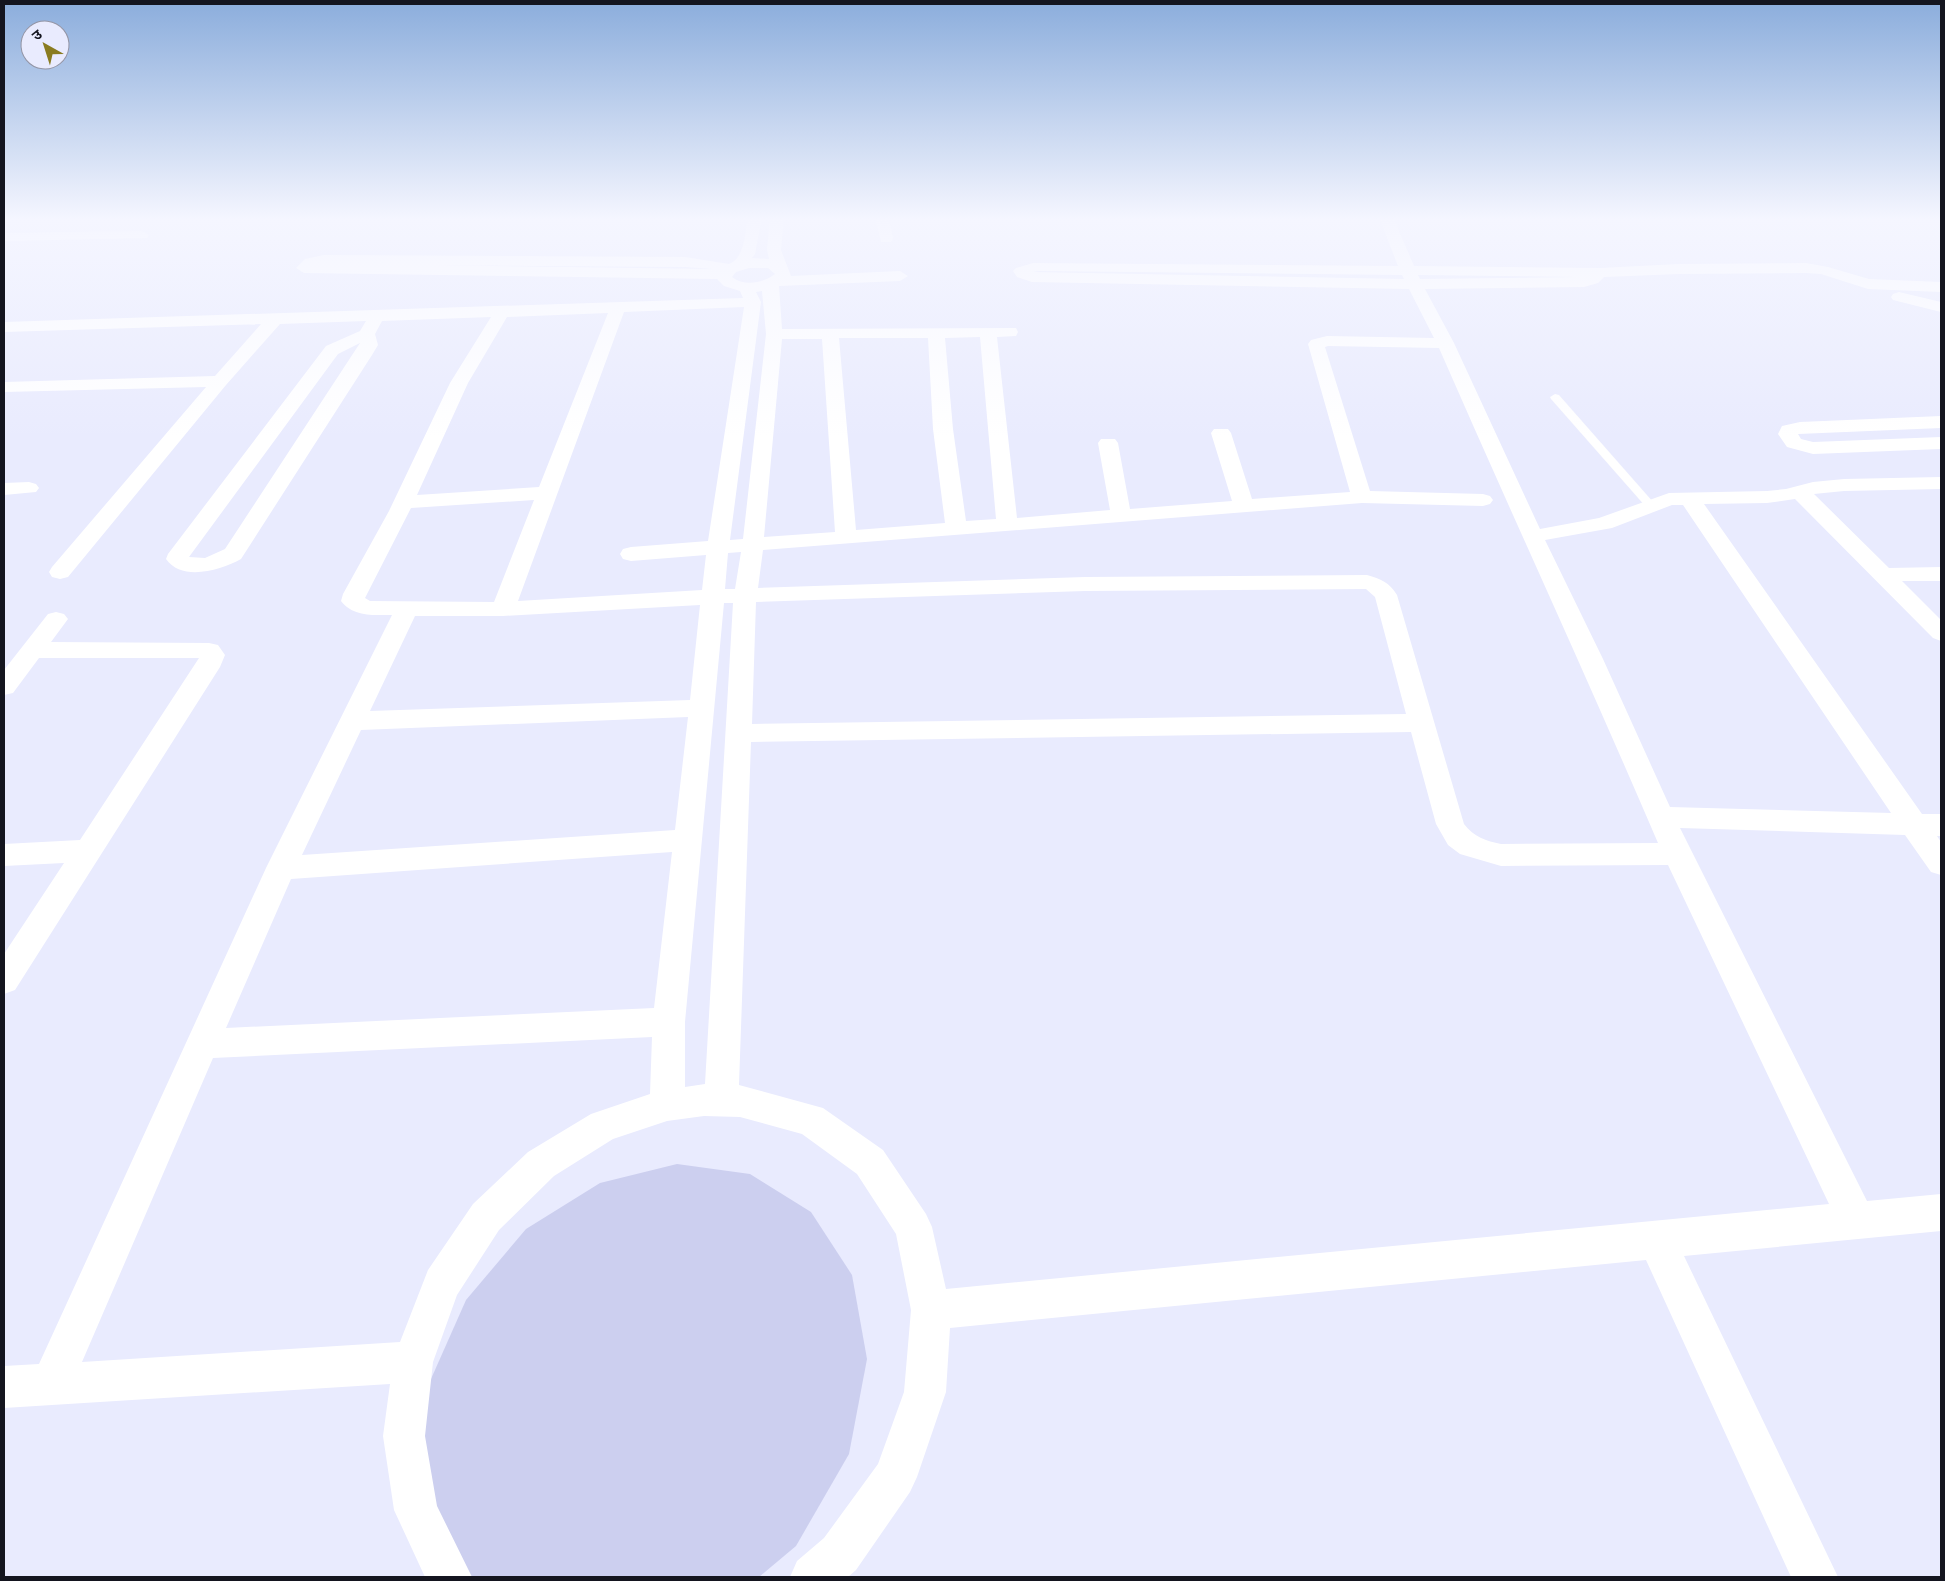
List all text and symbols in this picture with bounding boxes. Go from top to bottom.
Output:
north arrow [20,20,70,70]
text: उ [28,25,46,44]

